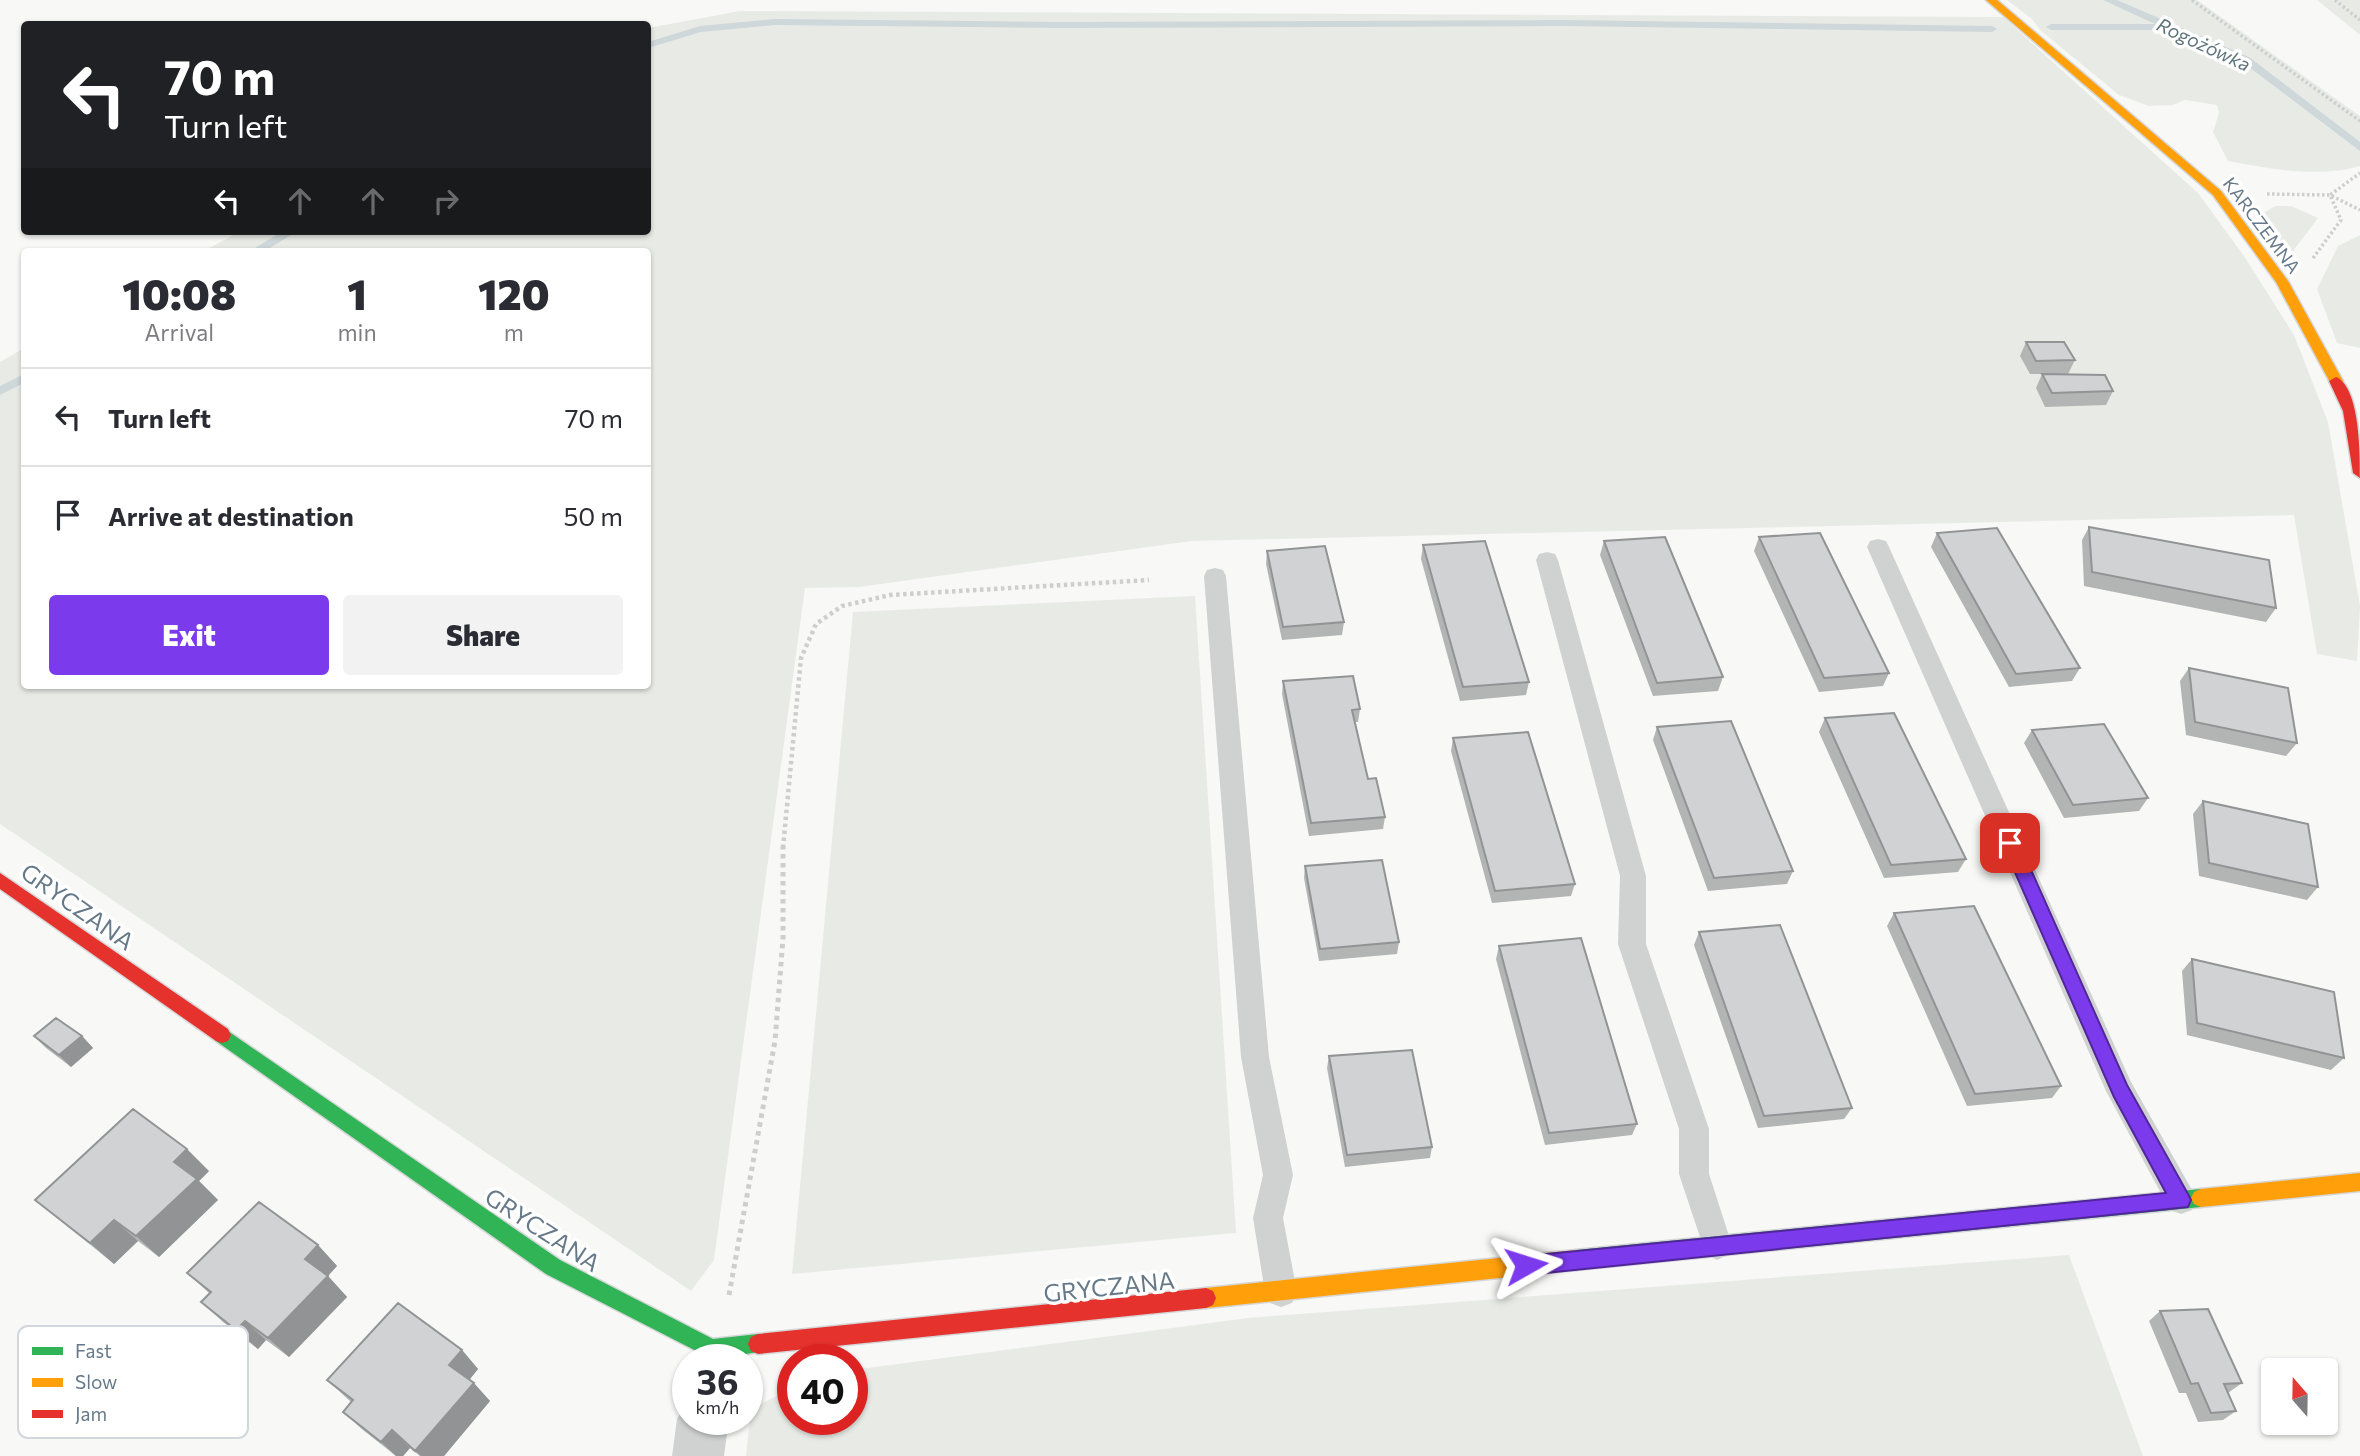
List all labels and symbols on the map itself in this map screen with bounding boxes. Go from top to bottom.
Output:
water label: Rogożówka [2154,12,2254,76]
street label: KARCZEMNA [2219,173,2305,277]
pin [1980,813,2040,873]
street label: GRYCZANA [16,856,140,956]
street label: GRYCZANA [480,1181,606,1277]
position arrow [1489,1228,1563,1302]
street label: GRYCZANA [1042,1265,1176,1307]
legend [18,1326,248,1438]
text: Fast [75,1339,112,1362]
speed limit sign: 40 [777,1344,868,1435]
north arrow [2261,1358,2338,1435]
text: Slow [75,1370,117,1393]
text: Jam [75,1402,107,1425]

